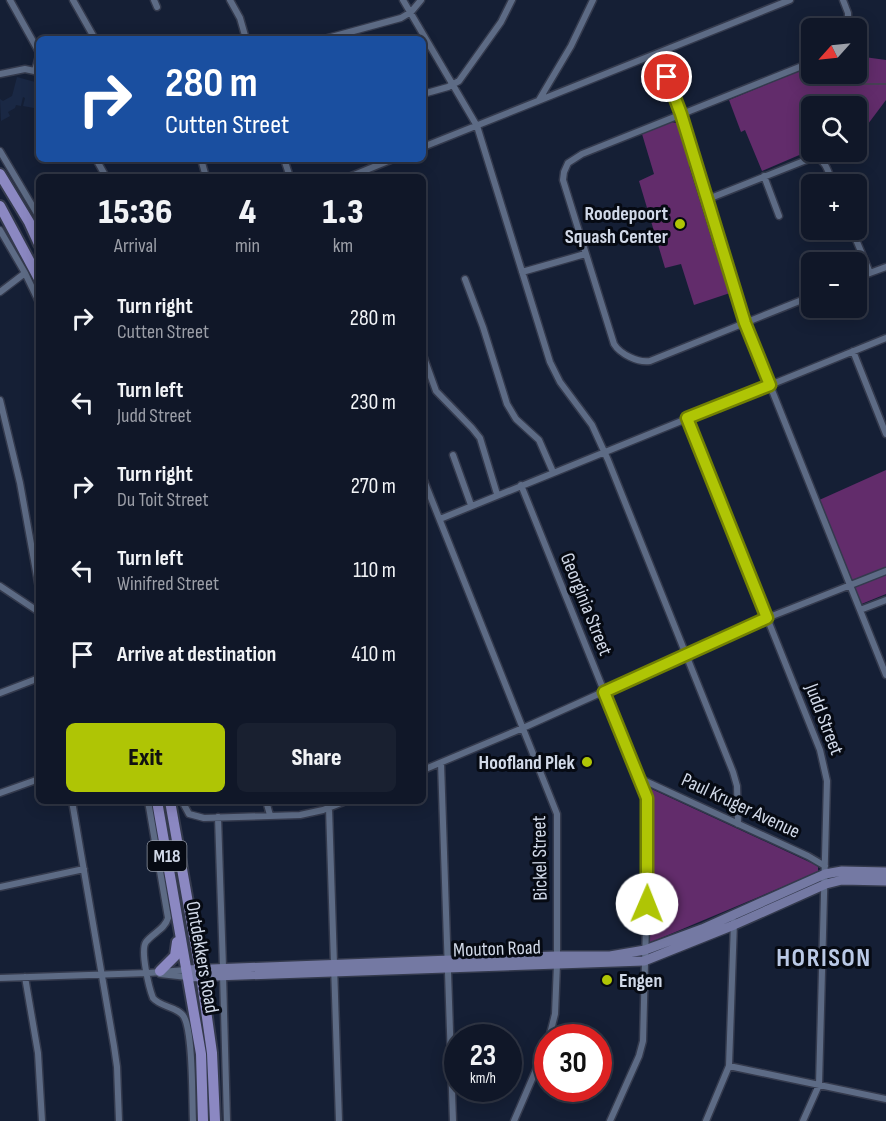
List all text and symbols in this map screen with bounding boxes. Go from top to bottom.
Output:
north arrow [801,18,867,84]
map controls [801,18,867,318]
pin [641,51,692,102]
text: 280 m [165,58,258,109]
icon: right [66,60,144,138]
icon: arrive [650,60,683,93]
button: search [801,96,867,162]
text: Cutten Street [165,109,289,141]
button: + [801,174,867,240]
text: 15:36 [98,191,172,234]
text: 4 [239,191,256,234]
text: 1.3 [322,191,363,234]
place label: Roodepoort Squash Center [565,202,668,249]
marker: Roodepoort Squash Center [673,217,687,231]
text: Arrival [114,234,157,258]
text: min [235,234,260,258]
text: km [333,234,353,258]
button: − [801,252,867,318]
text: Turn right [117,293,193,320]
icon: right [66,302,99,335]
text: 280 m [350,305,396,332]
text: Cutten Street [117,320,209,344]
text: Turn left [117,377,183,404]
icon: left [66,386,99,419]
text: 230 m [350,389,396,416]
text: Judd Street [117,404,192,428]
text: Turn right [117,461,193,488]
icon: right [66,470,99,503]
text: 270 m [351,473,396,500]
text: Du Toit Street [117,488,209,512]
text: Turn left [117,545,183,572]
street label: Georginia Street [555,550,618,659]
icon: left [66,554,99,587]
text: 110 m [353,557,396,584]
text: Winifred Street [117,572,219,596]
icon: arrive [66,638,99,671]
text: Arrive at destination [117,641,276,668]
text: 410 m [352,641,396,668]
street label: Judd Street [799,679,849,758]
button: Exit [66,723,225,792]
button: Share [237,723,396,792]
place label: Hoofland Plek [479,751,576,775]
marker: Hoofland Plek [580,755,594,769]
street label: Paul Kruger Avenue [678,768,804,844]
street label: Bickel Street [527,815,553,901]
road number: M18 [148,841,186,871]
position arrow [615,872,679,936]
street label: Ontdekkers Road [180,899,224,1015]
street label: Mouton Road [453,935,541,963]
district label: HORISON [776,943,872,974]
place label: Engen [619,969,662,993]
marker: Engen [600,973,614,987]
speed limit sign: 30 [534,1024,612,1102]
text: 23 [470,1038,496,1074]
text: km/h [470,1069,496,1088]

